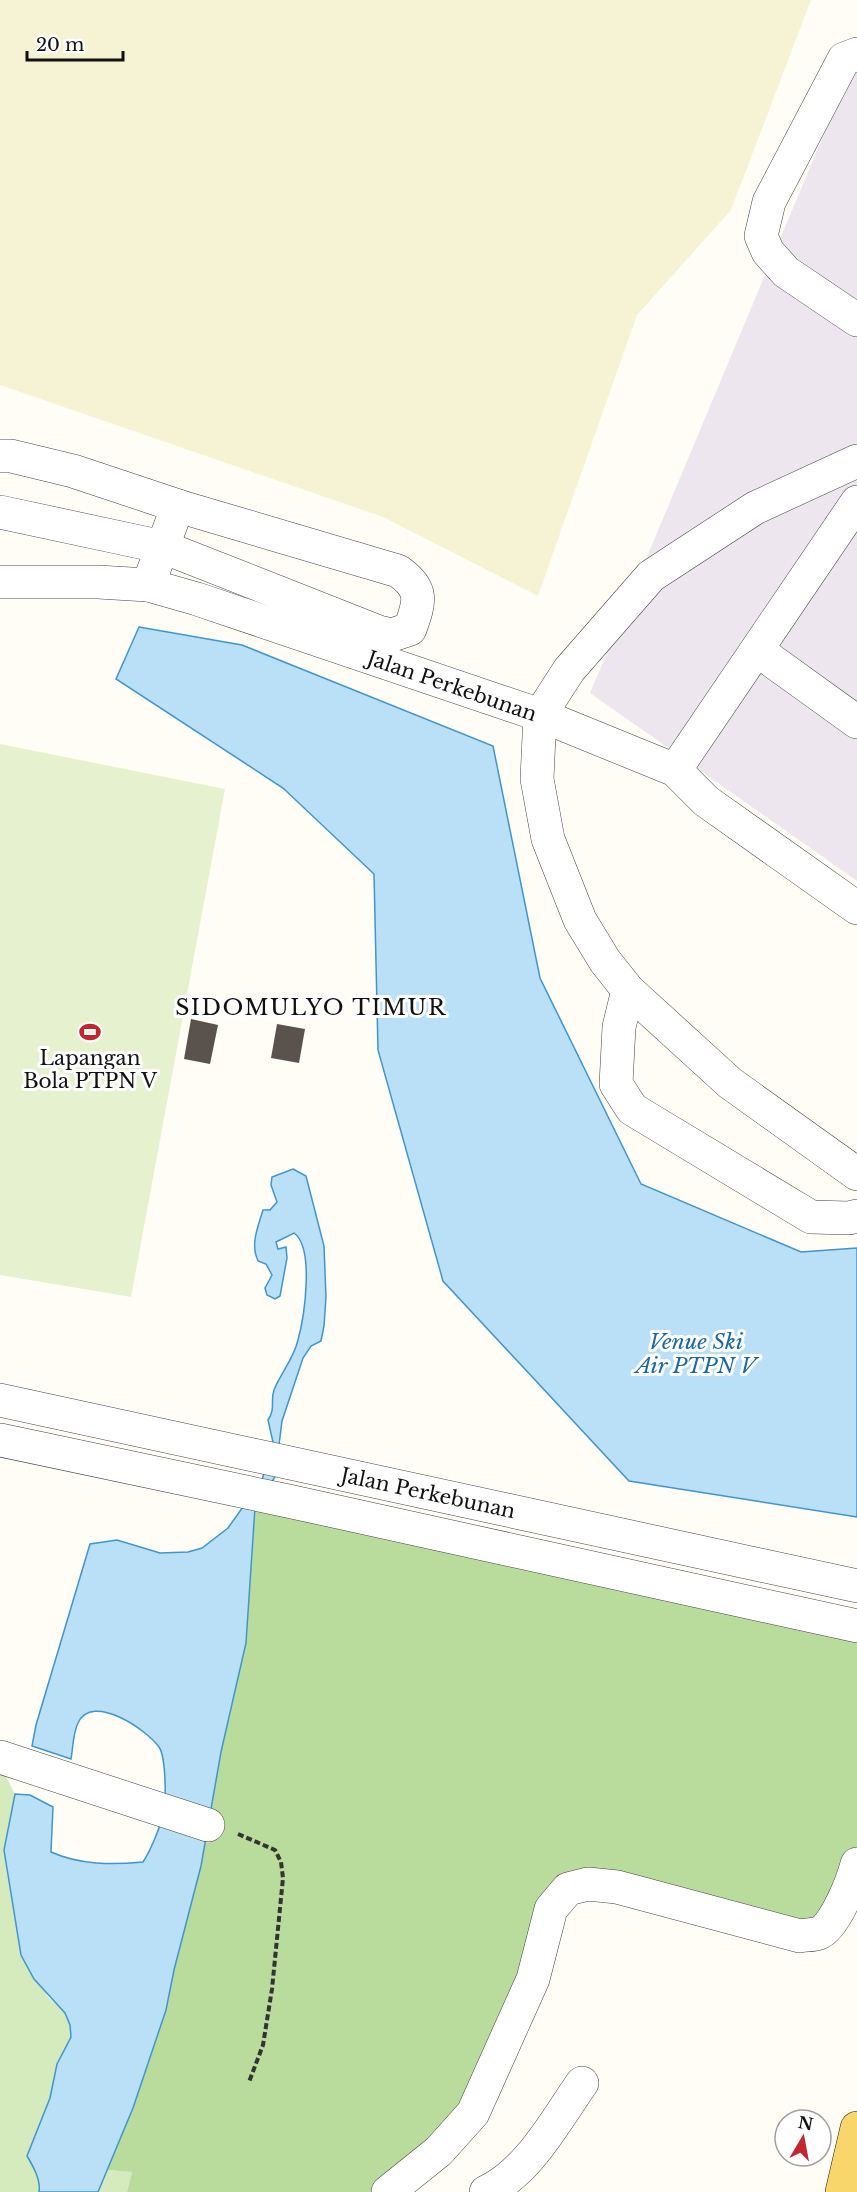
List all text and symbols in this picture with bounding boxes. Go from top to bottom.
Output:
scale bar [27,24,123,62]
text: 20 m [36,34,84,56]
street label: Jalan Perkebunan [361,645,540,726]
district label: SIDOMULYO TIMUR [175,994,447,1021]
sports icon: Lapangan Bola PTPN V [78,1020,102,1044]
place label: Lapangan Bola PTPN V [23,1046,157,1093]
water label: Venue Ski Air PTPN V [633,1329,760,1379]
street label: Jalan Perkebunan [336,1462,518,1523]
north arrow [773,2108,833,2168]
text: N [796,2112,815,2134]

